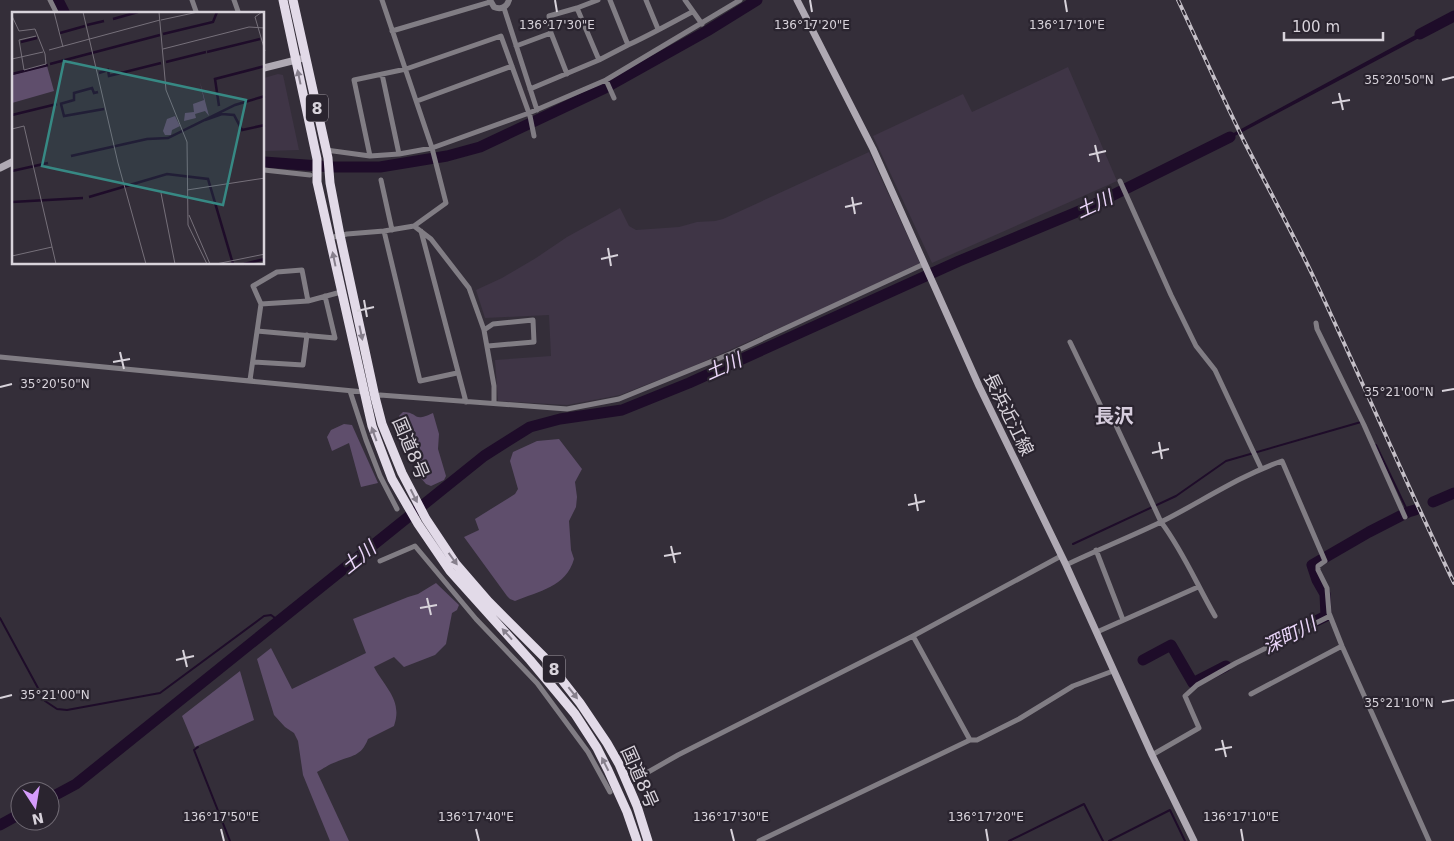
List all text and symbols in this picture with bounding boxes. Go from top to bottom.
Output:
scale bar [1284,10,1383,42]
inset map [12,12,265,265]
text: 136°17'30"E [519,18,595,32]
text: 136°17'20"E [774,18,850,32]
text: 136°17'10"E [1029,18,1105,32]
text: 100 m [1292,18,1340,36]
one-way arrow [295,70,303,85]
text: 35°20'50"N [1364,73,1434,87]
road number: 8 [306,95,328,122]
water label: 土川 [1072,185,1118,222]
one-way arrow [329,250,337,266]
one-way arrow [357,326,365,341]
water label: 土川 [701,347,747,384]
street label: 長浜近江線 [980,369,1038,459]
text: 35°20'50"N [20,377,90,391]
text: 35°21'00"N [1364,385,1434,399]
district label: 長沢 [1094,404,1134,428]
street label: 国道8号 [389,414,433,482]
one-way arrow [370,427,378,441]
one-way arrow [410,489,418,503]
water label: 土川 [336,535,381,578]
one-way arrow [448,553,458,566]
water label: 深町川 [1259,611,1321,658]
one-way arrow [501,629,513,641]
road number: 8 [543,656,565,682]
one-way arrow [567,687,578,700]
text: 35°21'00"N [20,688,90,702]
text: 35°21'10"N [1364,696,1434,710]
street label: 国道8号 [617,743,663,811]
one-way arrow [601,756,609,771]
north arrow [10,781,60,831]
text: N [30,810,45,828]
text: 136°17'50"E [183,810,259,824]
text: 136°17'40"E [438,810,514,824]
text: 136°17'30"E [693,810,769,824]
text: 136°17'20"E [948,810,1024,824]
text: 136°17'10"E [1203,810,1279,824]

